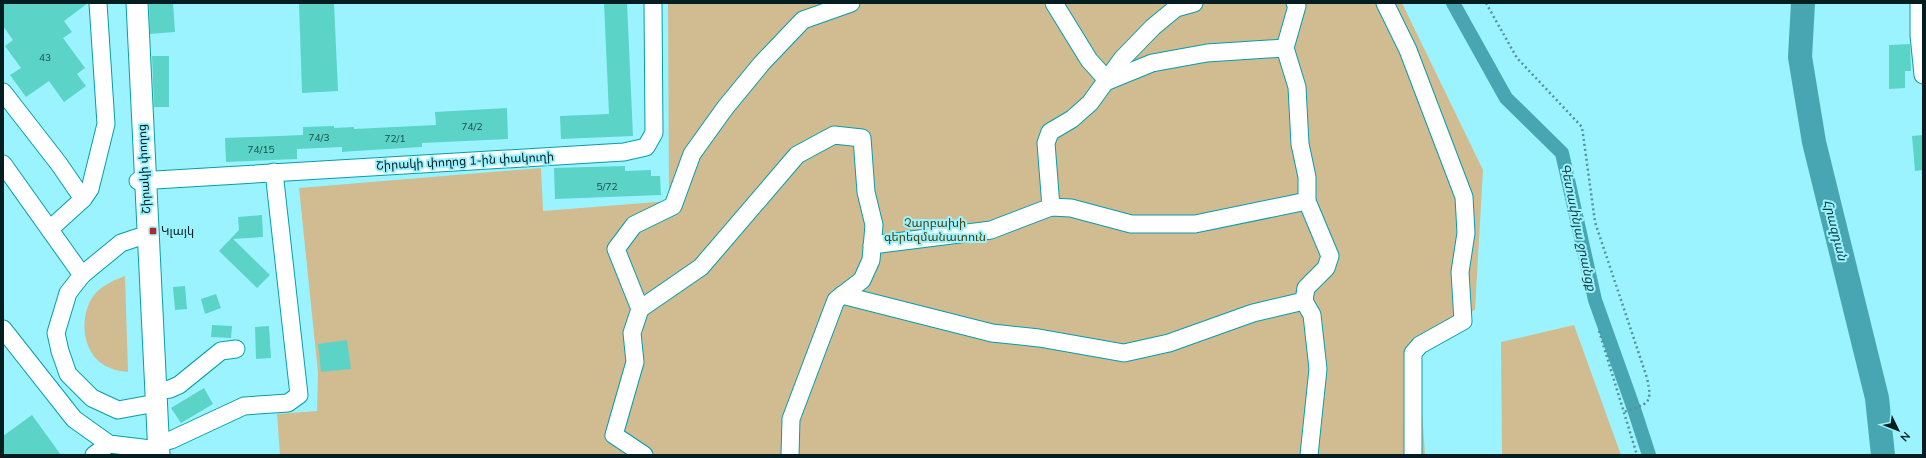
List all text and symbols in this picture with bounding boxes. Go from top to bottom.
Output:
house number: 43 [39,51,51,64]
house number: 74/2 [462,120,482,133]
street label: Շիրակի փողոց [134,124,153,214]
house number: 74/3 [309,131,329,144]
house number: 72/1 [385,132,405,145]
house number: 74/15 [248,143,274,156]
street label: Շիրակի փողոց 1-ին փակուղի [376,148,554,173]
water label: Գետափնյա ջրանցք [1557,162,1601,294]
house number: 5/72 [597,180,617,193]
water label: Հրազդան [1820,198,1852,264]
park label: Չարբախի գերեզմանատուն [884,215,986,244]
place label: Կլայկ [161,223,194,238]
marker: Կլայկ [148,226,158,236]
north arrow [1878,410,1918,450]
text: N [1897,429,1913,445]

